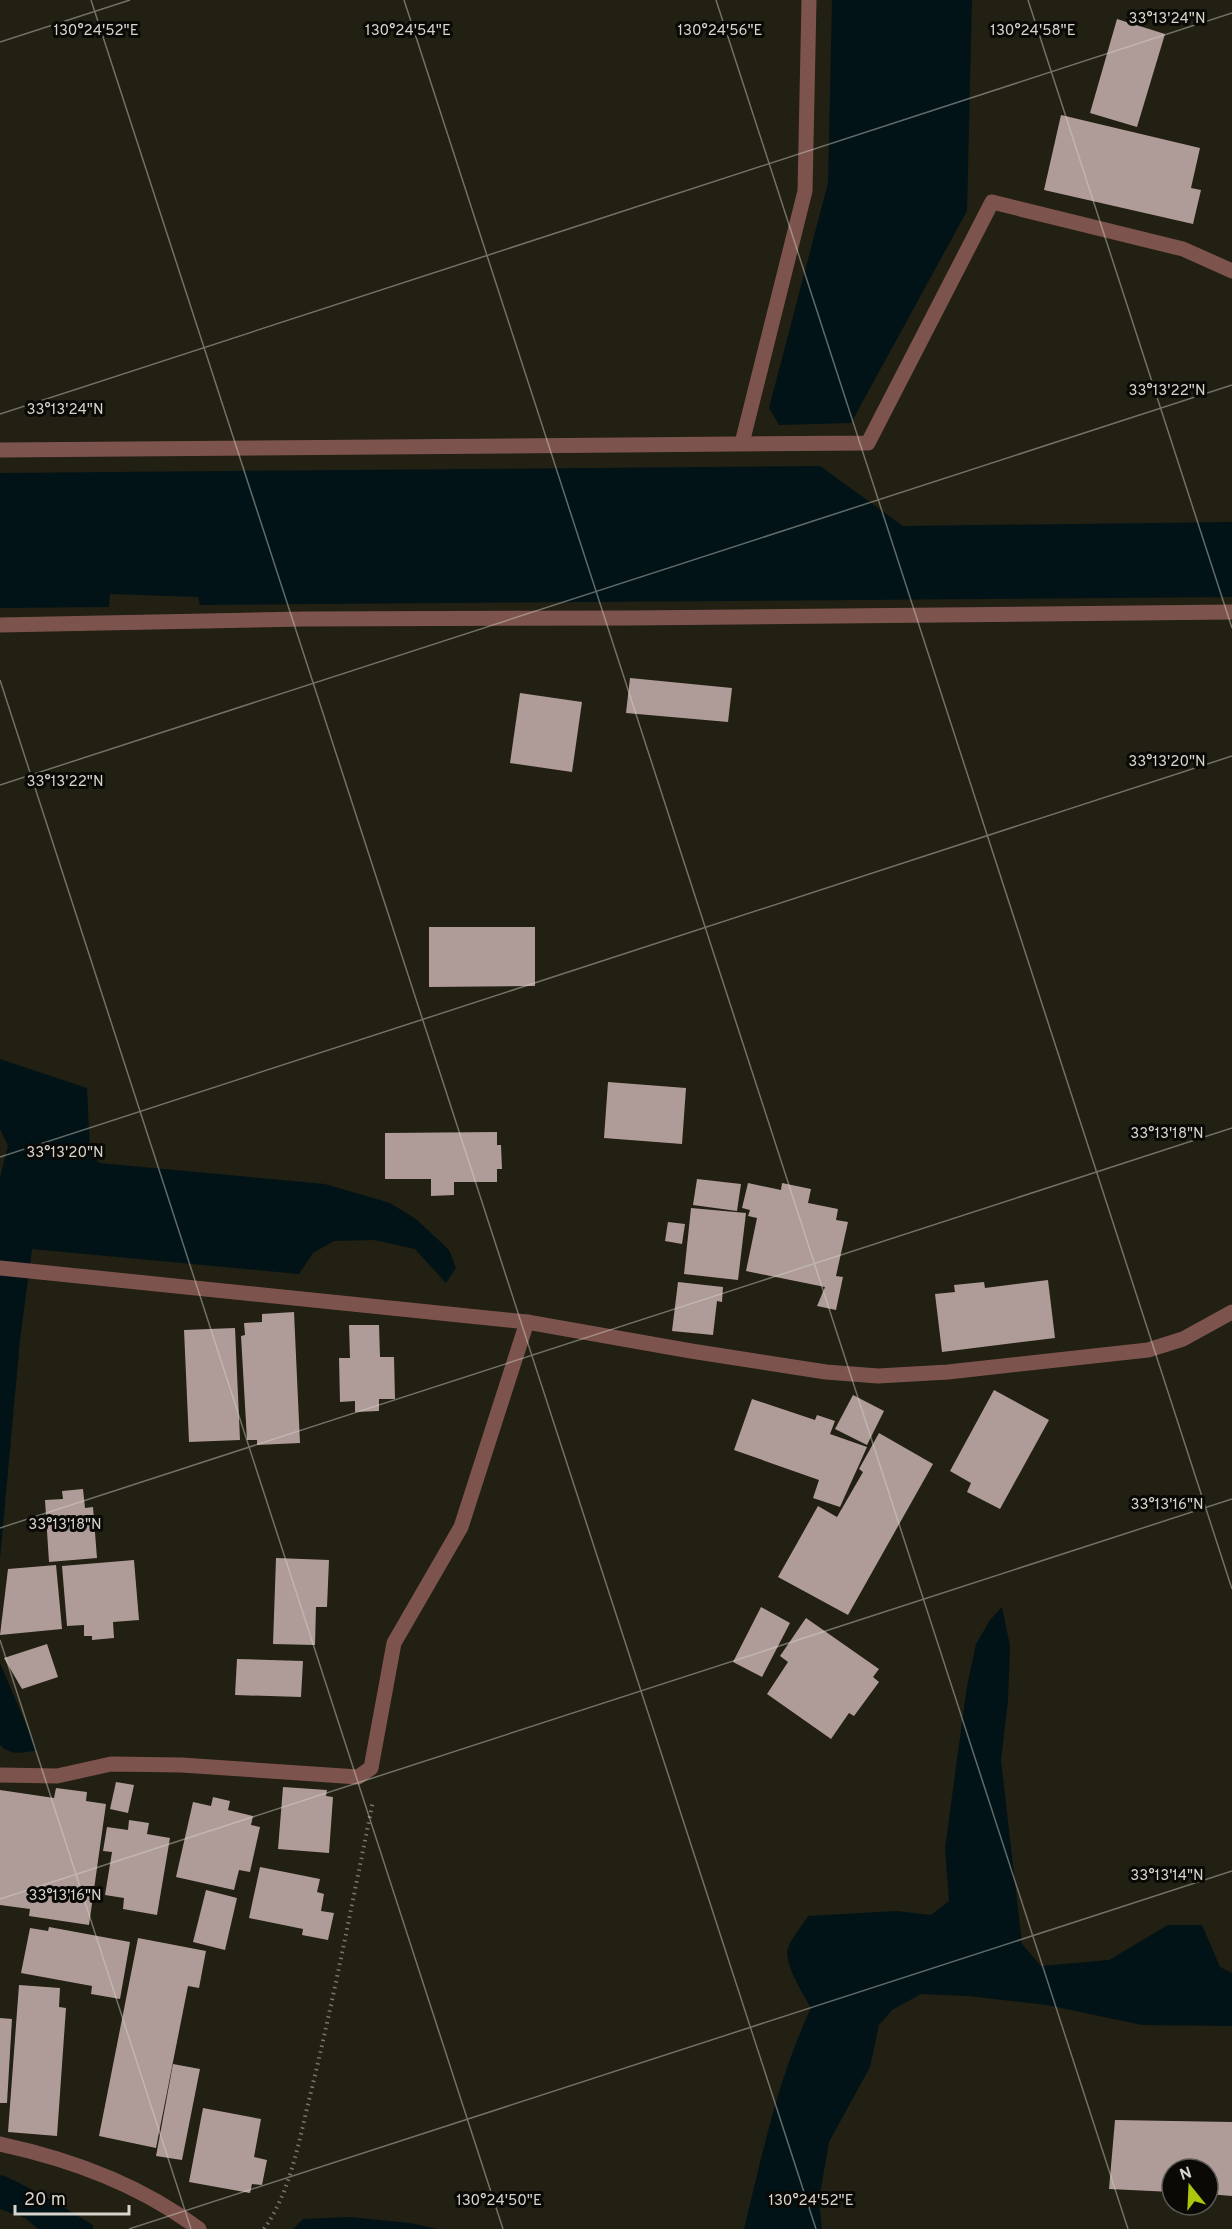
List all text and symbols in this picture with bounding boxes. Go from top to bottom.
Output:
text: 33°13'24"N [1128,10,1206,29]
text: 130°24'52"E [53,22,139,41]
text: 130°24'54"E [365,22,451,41]
text: 130°24'56"E [677,22,763,41]
text: 130°24'58"E [990,22,1076,41]
text: 33°13'22"N [1128,382,1206,401]
text: 33°13'24"N [26,401,104,420]
text: 33°13'20"N [1128,753,1206,772]
text: 33°13'22"N [26,773,104,792]
text: 33°13'18"N [1130,1125,1204,1144]
text: 33°13'20"N [26,1144,104,1163]
text: 33°13'16"N [1130,1496,1204,1515]
text: 33°13'18"N [28,1516,102,1535]
text: 33°13'14"N [1130,1867,1204,1886]
text: 33°13'16"N [28,1887,102,1906]
north arrow [1160,2157,1220,2217]
text: N [1177,2163,1195,2186]
scale bar [15,2178,129,2216]
text: 20 m [24,2189,66,2212]
text: 130°24'50"E [456,2192,542,2211]
text: 130°24'52"E [768,2192,854,2211]

